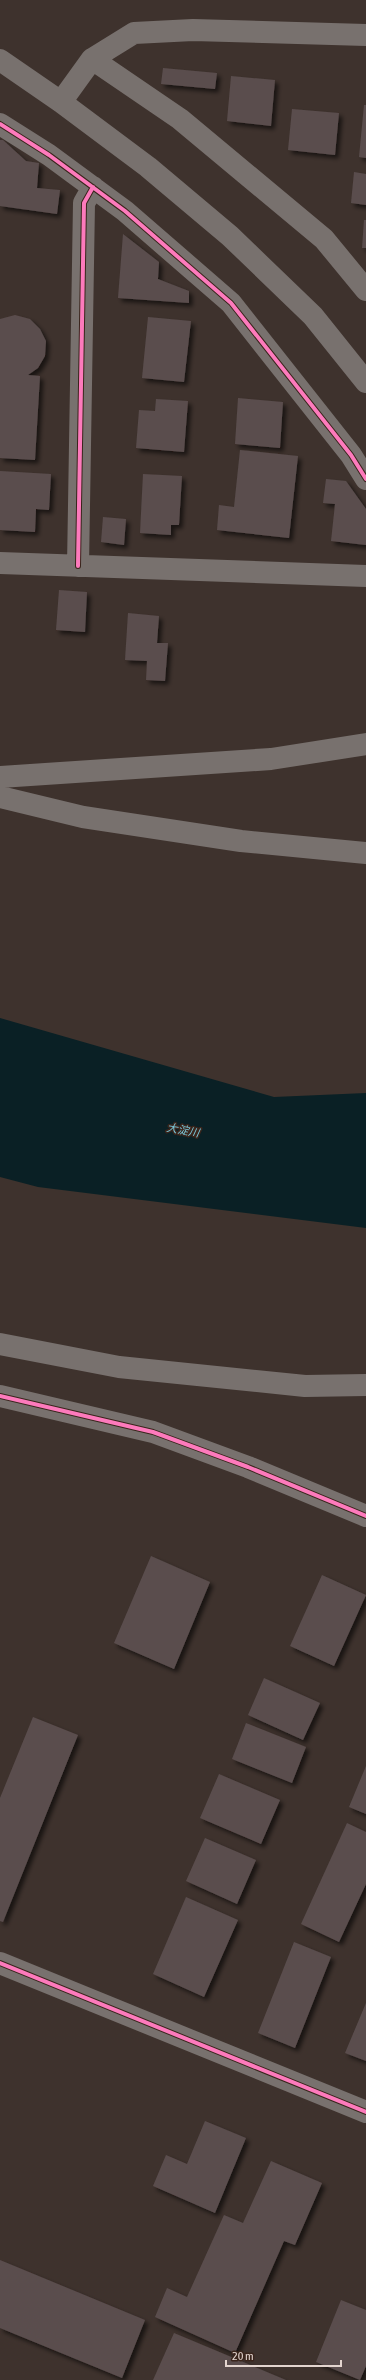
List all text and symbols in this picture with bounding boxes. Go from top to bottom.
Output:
water label: 大淀川 [166,1121,201,1139]
scale bar [226,2342,341,2368]
text: 20 m [232,2349,254,2363]

